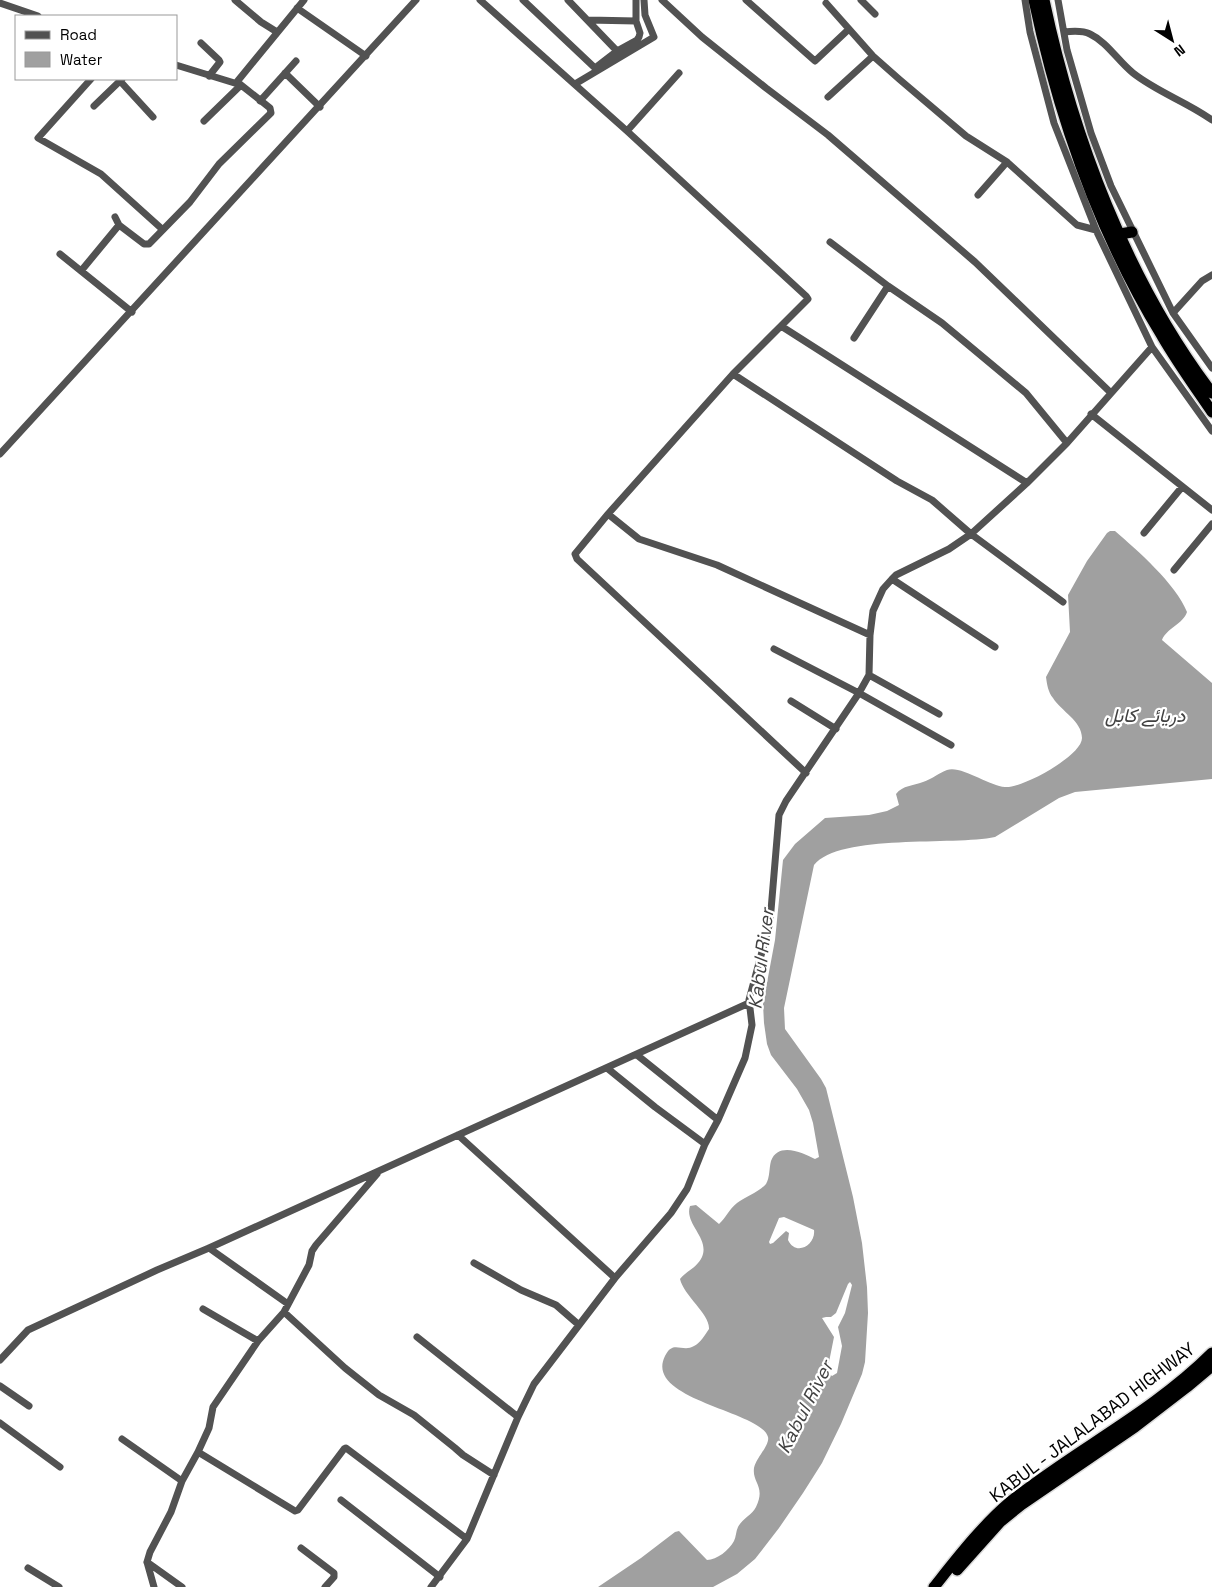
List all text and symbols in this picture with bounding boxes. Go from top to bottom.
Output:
legend [15,15,178,80]
north arrow [1147,15,1197,65]
text: Road [60,25,97,44]
text: N [1171,40,1189,61]
text: Water [60,50,103,69]
water label: دریائے کابل [1105,703,1186,728]
water label: Kabul River [742,906,780,1011]
street label: KABUL - JALALABAD HIGHWAY [985,1337,1199,1507]
water label: Kabul River [771,1355,840,1458]

